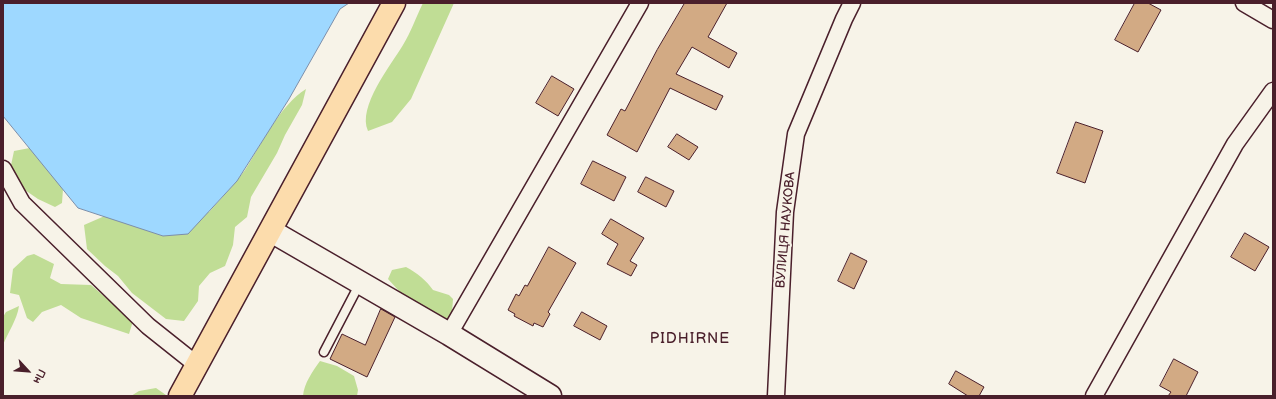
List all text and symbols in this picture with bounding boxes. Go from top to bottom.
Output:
street label: ВУЛИЦЯ НАУКОВА [773,171,799,289]
district label: PIDHIRNE [650,330,730,348]
north arrow [8,351,48,391]
text: Пн [30,367,48,386]

